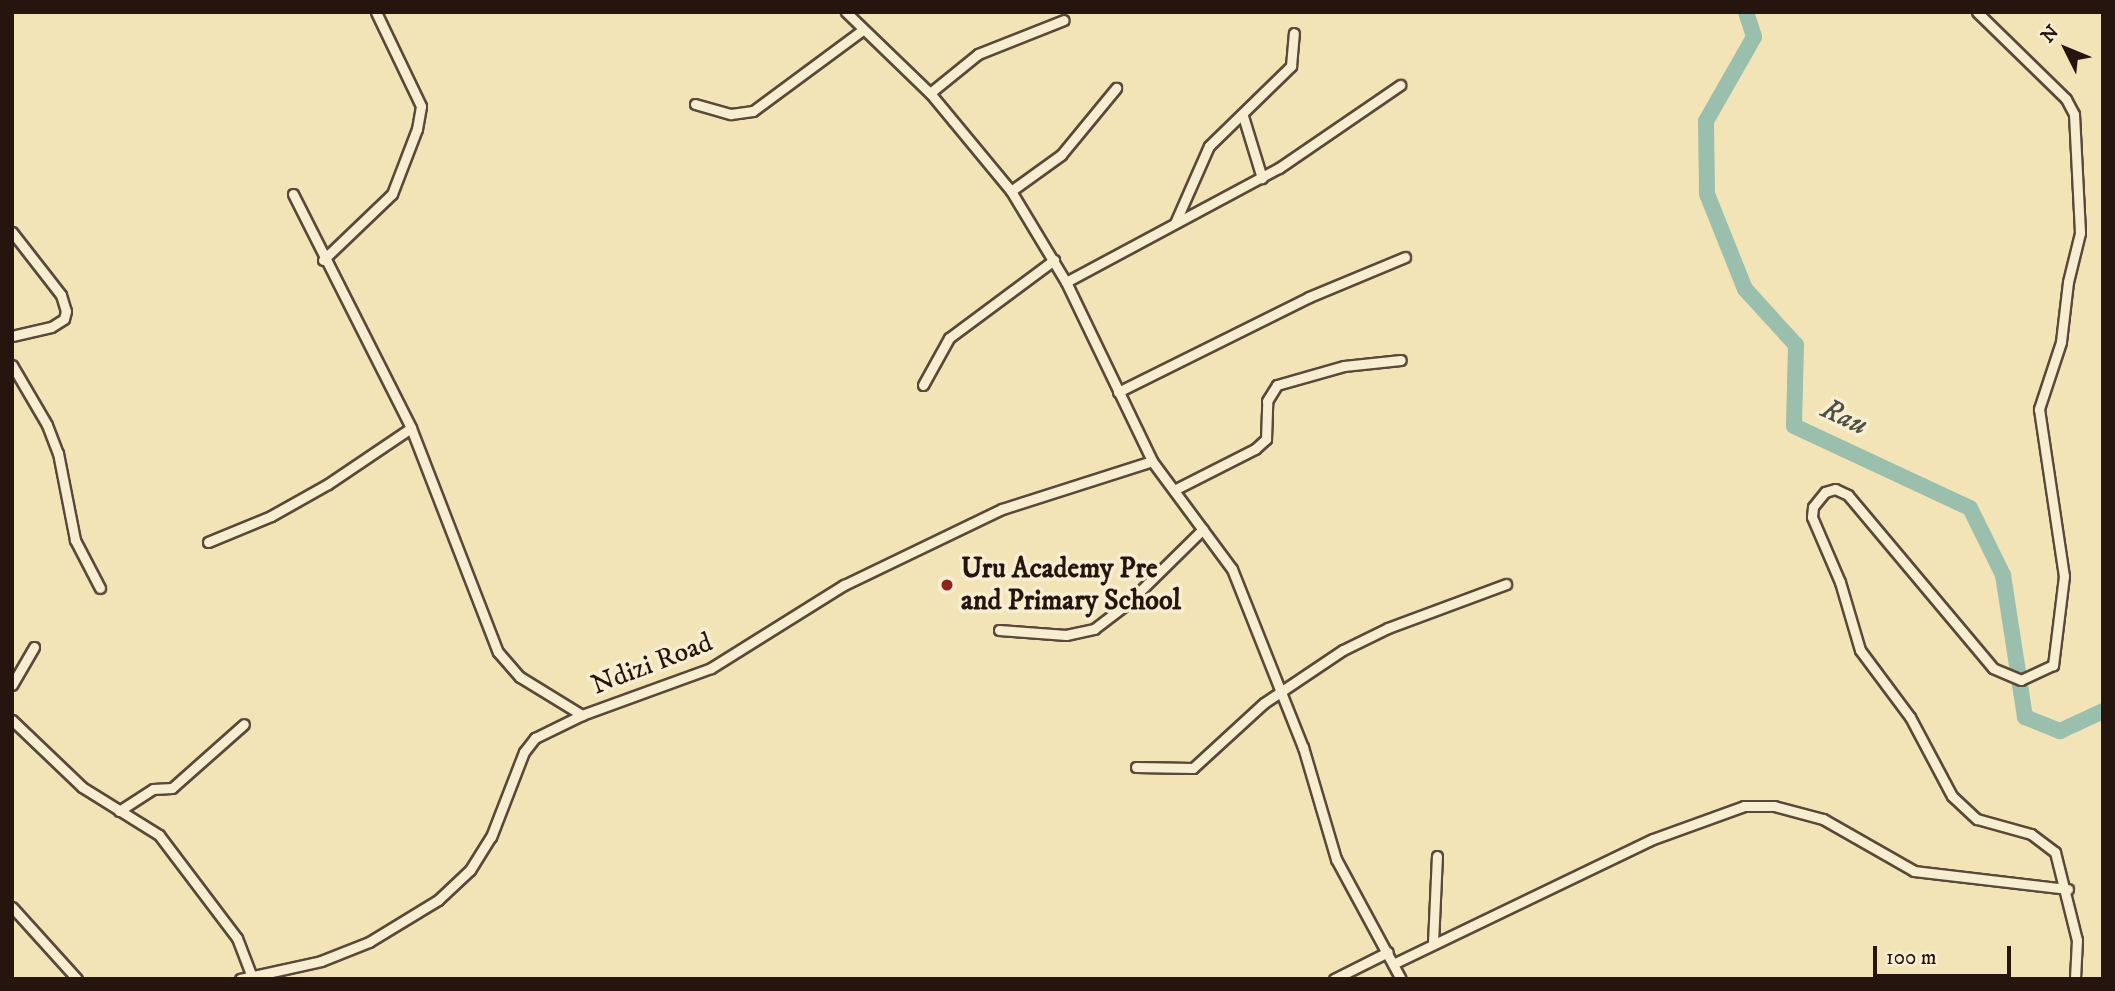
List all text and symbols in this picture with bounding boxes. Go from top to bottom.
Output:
north arrow [2031,14,2101,84]
text: N [2037,21,2064,48]
water label: Rau [1815,392,1873,444]
place label: Uru Academy Pre and Primary School [961,552,1181,618]
marker: Uru Academy Pre and Primary School [939,577,955,593]
street label: Ndizi Road [587,626,717,702]
scale bar [1877,932,2015,976]
text: 100 m [1886,945,1937,971]

